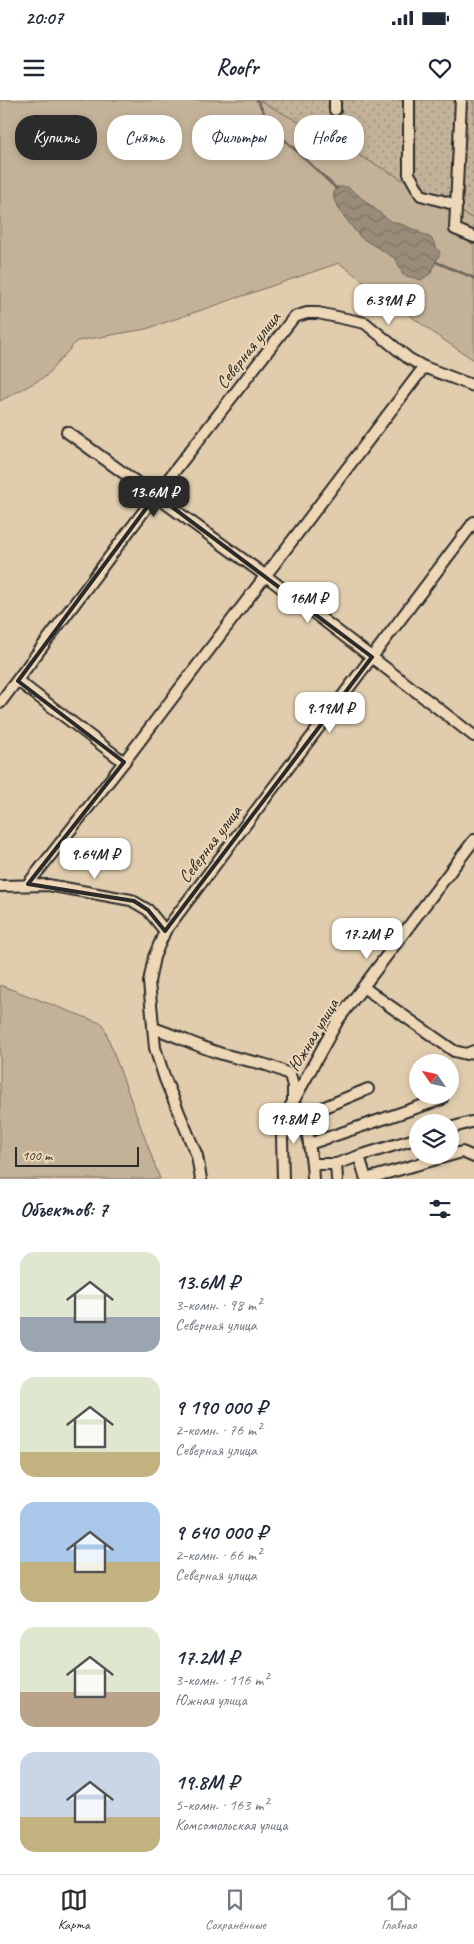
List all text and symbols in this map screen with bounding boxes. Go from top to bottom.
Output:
text: 20:07 [25,6,63,30]
icon: menu [20,54,48,82]
text: Roofr [216,54,258,82]
icon: heart [426,54,454,82]
chip: Купить [15,115,97,160]
chip: Снять [107,115,182,160]
chip: Фильтры [192,115,284,160]
chip: Новое [294,115,364,160]
pin: 6.39M ₽ [343,284,435,326]
text: 6.39M ₽ [365,290,413,310]
street label: Северная улица [211,306,286,393]
pin: 13.6M ₽ [108,476,200,518]
text: 13.6M ₽ [130,482,178,502]
pin: 16M ₽ [273,582,343,624]
text: 16M ₽ [289,588,327,608]
pin: 9.19M ₽ [284,692,376,734]
text: 9.19M ₽ [306,698,354,718]
street label: Северная улица [174,800,247,887]
pin: 9.64M ₽ [49,838,141,880]
text: 9.64M ₽ [71,844,119,864]
pin: 17.2M ₽ [321,918,413,960]
text: 17.2M ₽ [343,924,391,944]
street label: Южная улица [283,993,344,1075]
north arrow [409,1054,459,1104]
map controls [409,1054,459,1164]
pin: 19.8M ₽ [248,1102,340,1145]
text: 19.8M ₽ [270,1109,318,1129]
button: layers [409,1114,459,1164]
scale bar [15,1144,139,1167]
text: 100 m [22,1147,52,1164]
icon: filters [426,1195,454,1223]
text: Объектов: 7 [20,1196,108,1222]
text: 13.6M ₽ [175,1269,239,1295]
icon: home [60,1272,120,1332]
text: 3-комн. · 98 m² [175,1295,261,1315]
text: Северная улица [175,1315,257,1335]
text: 9 190 000 ₽ [175,1394,267,1420]
icon: home [60,1397,120,1457]
text: 2-комн. · 76 m² [175,1420,261,1440]
text: Северная улица [175,1440,257,1460]
text: 9 640 000 ₽ [175,1519,267,1545]
icon: home [60,1522,120,1582]
text: 2-комн. · 66 m² [175,1545,261,1565]
text: Северная улица [175,1565,257,1585]
text: 17.2M ₽ [175,1644,239,1670]
icon: home [60,1647,120,1707]
text: 3-комн. · 116 m² [175,1670,268,1690]
text: Южная улица [175,1690,247,1710]
text: 19.8M ₽ [175,1769,239,1795]
icon: home [60,1772,120,1832]
text: 5-комн. · 163 m² [175,1795,268,1815]
text: Комсомольская улица [175,1815,288,1835]
tab: Карта [58,1886,90,1933]
tab: Сохранённые [205,1886,266,1933]
tab: Главная [381,1886,416,1933]

